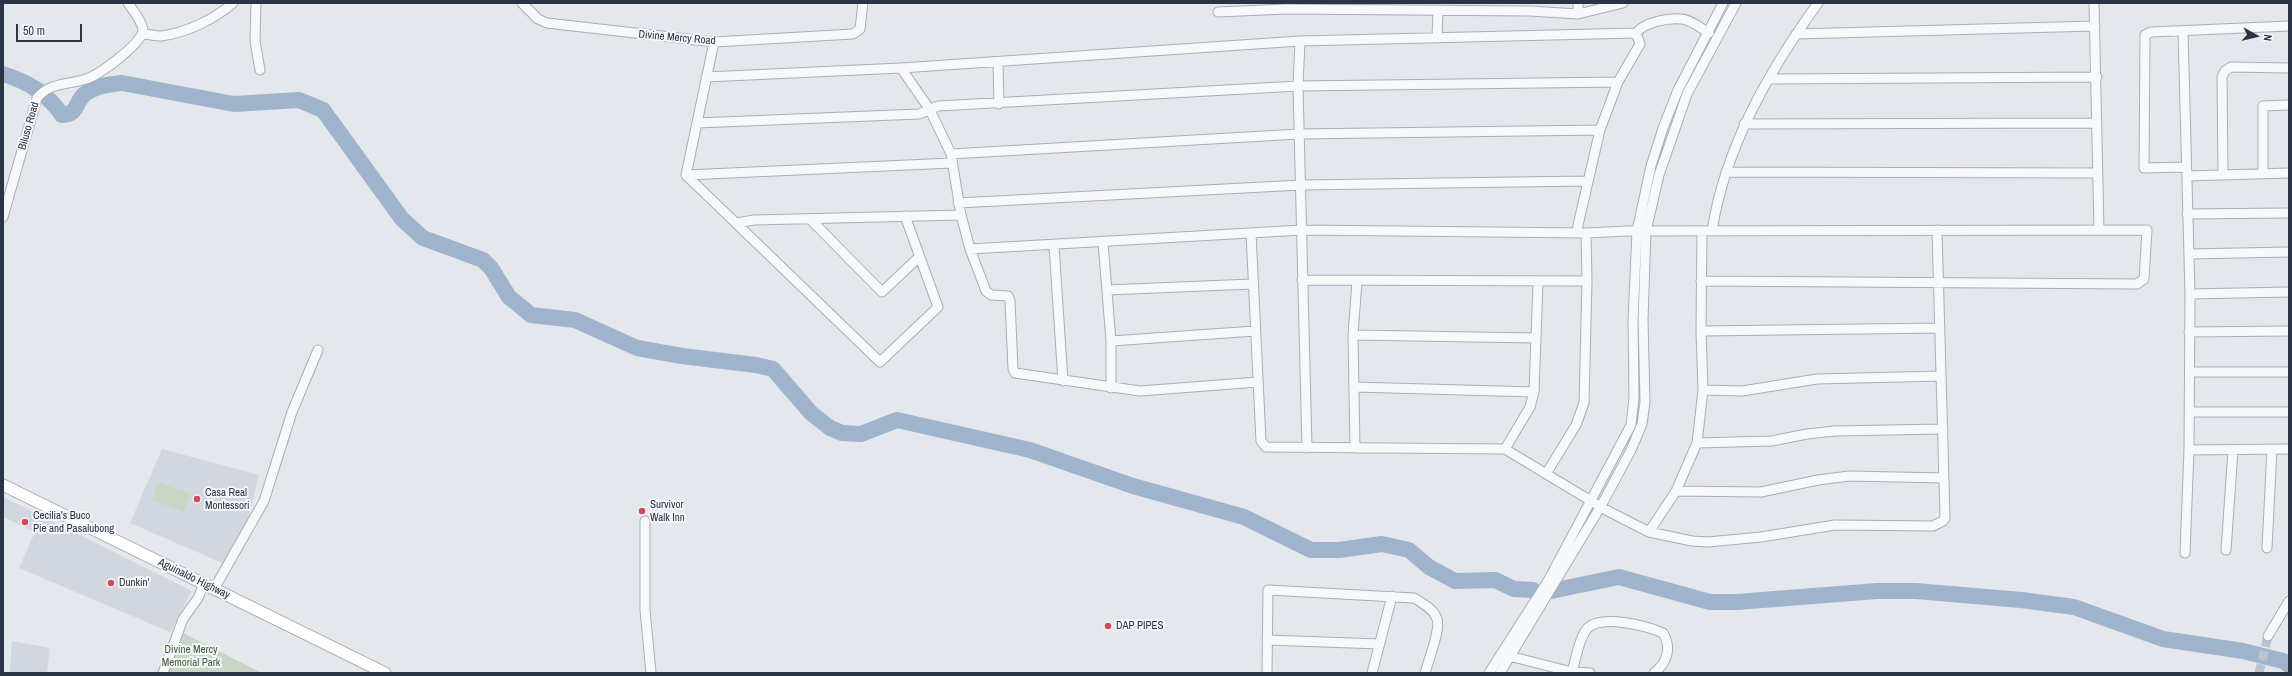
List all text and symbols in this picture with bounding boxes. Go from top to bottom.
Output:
scale bar [18,16,84,42]
north arrow [2236,16,2276,56]
text: 50 m [23,23,45,39]
street label: Divine Mercy Road [638,28,716,48]
text: N [2260,33,2275,42]
street label: Biluso Road [16,101,42,151]
place label: Casa Real Montessori [205,486,250,512]
marker: Casa Real Montessori [192,494,202,504]
place label: Survivor Walk Inn [650,498,685,524]
marker: Survivor Walk Inn [637,506,647,516]
place label: Cecilia's Buco Pie and Pasalubong [33,509,114,535]
marker: Cecilia's Buco Pie and Pasalubong [20,517,30,527]
street label: Aguinaldo Highway [156,556,232,602]
place label: Dunkin' [119,576,149,590]
marker: Dunkin' [106,578,116,588]
place label: DAP PIPES [1116,619,1164,633]
marker: DAP PIPES [1103,621,1113,631]
park label: Divine Mercy Memorial Park [162,643,220,669]

